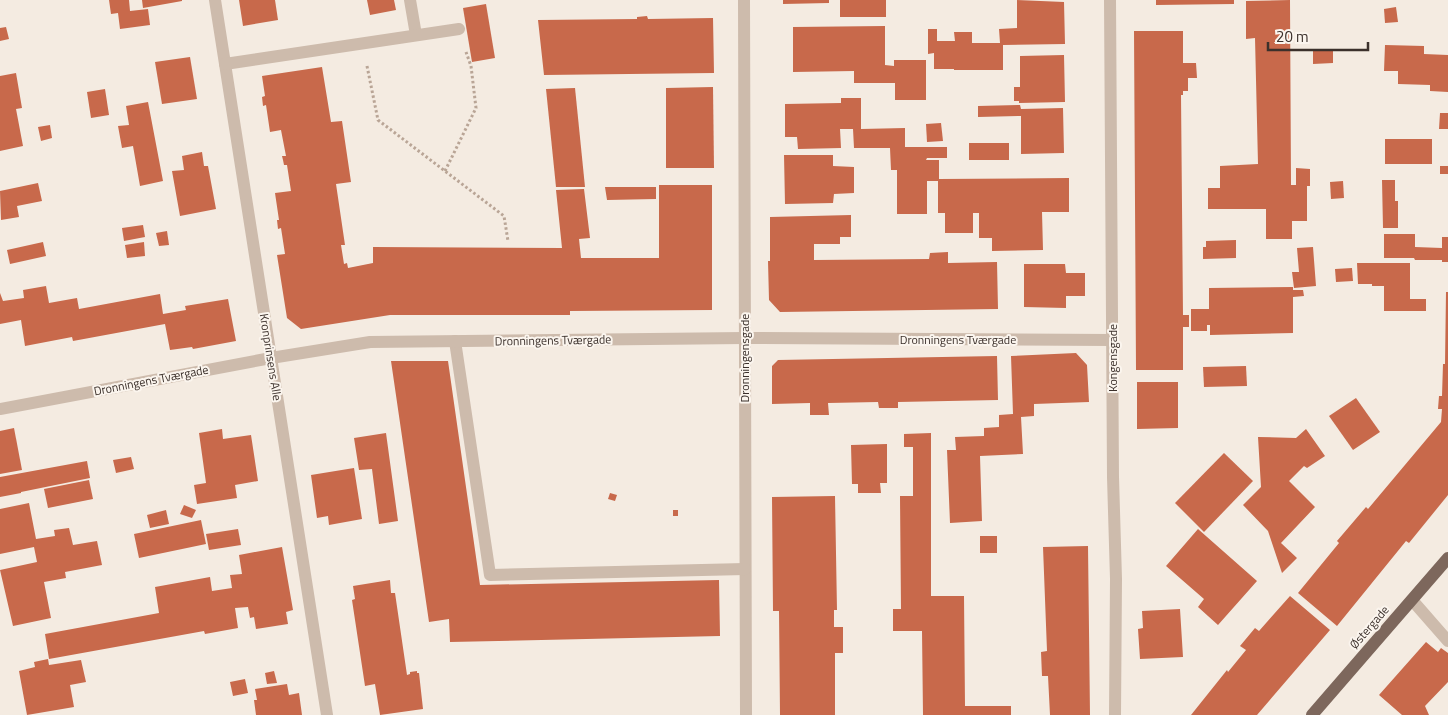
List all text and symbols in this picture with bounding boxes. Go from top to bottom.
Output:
scale bar [1268,20,1368,52]
text: 20 m [1276,25,1309,48]
street label: Kronprinsens Alle [255,312,287,402]
street label: Dronningensgade [735,314,754,402]
street label: Kongensgade [1103,324,1122,392]
street label: Dronningens Tværgade [495,329,611,351]
street label: Dronningens Tværgade [900,330,1016,349]
street label: Dronningens Tværgade [92,360,210,400]
street label: Østergade [1345,601,1393,653]

